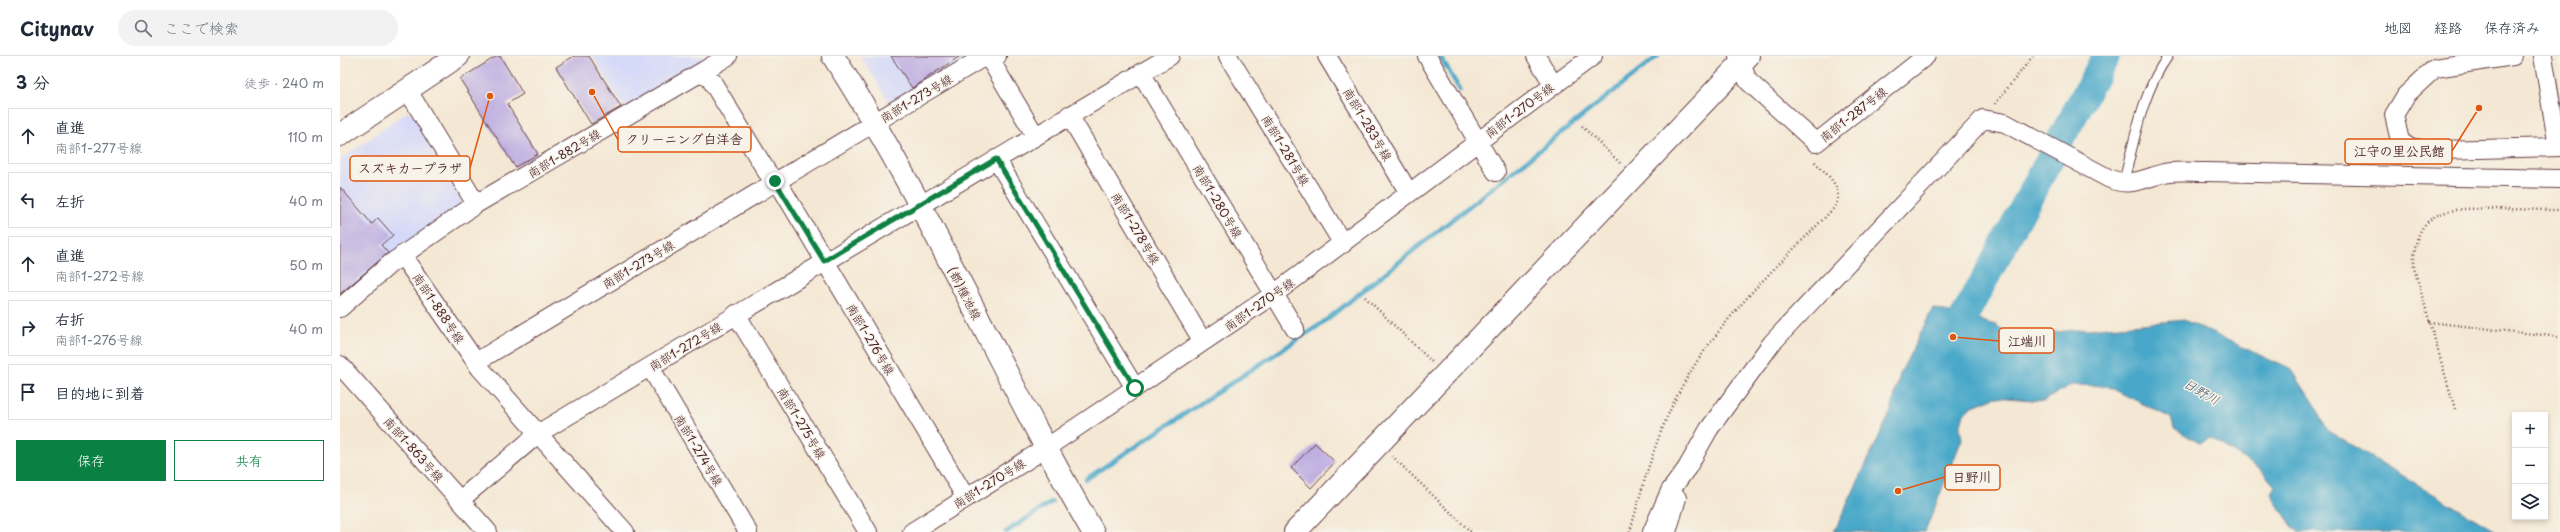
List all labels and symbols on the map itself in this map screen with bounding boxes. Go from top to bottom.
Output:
street label: 南部1-273号線 [876,69,956,127]
street label: 南部1-270号線 [1481,78,1557,142]
street label: 南部1-287号線 [1816,82,1890,146]
street label: 南部1-283号線 [1339,84,1397,164]
street label: 南部1-281号線 [1258,111,1314,189]
street label: 南部1-882号線 [524,124,604,182]
callout: クリーニング白洋舎 [618,127,751,152]
text: クリーニング白洋舎 [625,129,743,148]
callout: 江守の里公民館 [2345,139,2452,164]
text: 江守の里公民館 [2353,141,2445,160]
callout: スズキカープラザ [350,156,470,181]
text: スズキカープラザ [358,158,462,177]
street label: 南部1-280号線 [1189,161,1247,241]
route end [766,172,784,190]
street label: 南部1-278号線 [1107,189,1165,267]
street label: 南部1-273号線 [598,235,678,293]
street label: (都)種池線 [944,263,986,323]
street label: 南部1-888号線 [409,269,469,347]
street label: 南部1-270号線 [1220,273,1298,335]
street label: 南部1-276号線 [842,300,900,378]
street label: 南部1-272号線 [645,317,725,375]
callout: 江端川 [1999,328,2054,353]
text: 江端川 [2007,331,2047,350]
water label: 日野川 [2180,373,2224,409]
route start [1126,379,1144,397]
street label: 南部1-275号線 [773,384,831,462]
street label: 南部1-274号線 [670,411,728,489]
street label: 南部1-863号線 [380,412,448,486]
street label: 南部1-270号線 [949,454,1029,512]
callout: 日野川 [1945,465,2000,490]
text: 日野川 [1952,467,1992,486]

